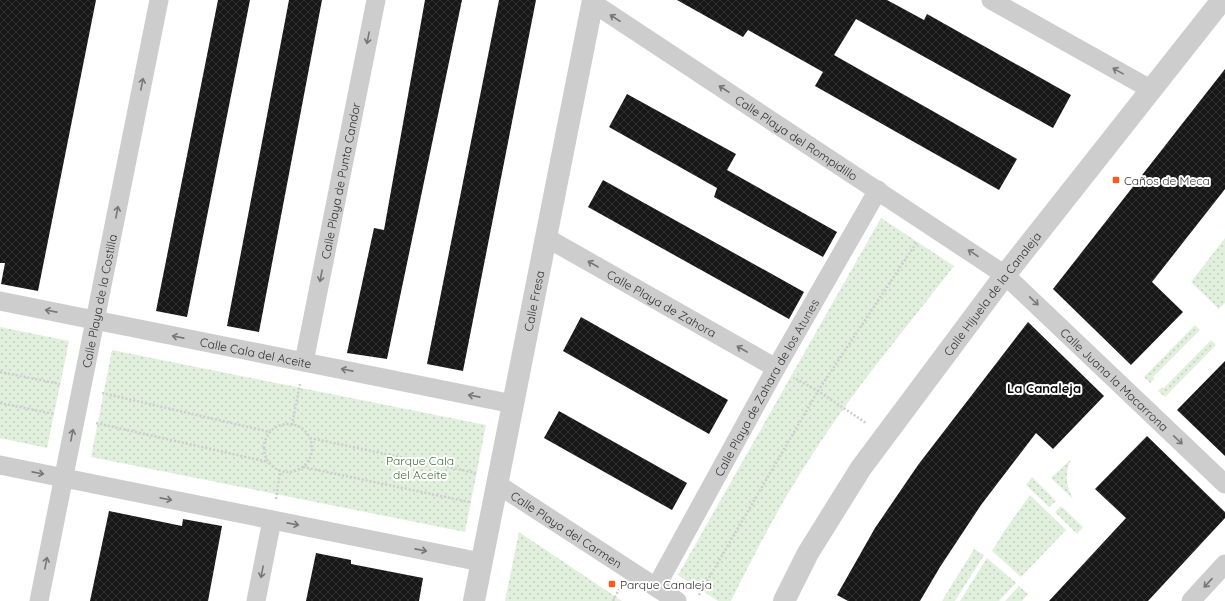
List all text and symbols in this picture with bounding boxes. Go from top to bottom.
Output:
one-way arrow [610,14,621,22]
one-way arrow [364,31,372,44]
one-way arrow [1112,67,1124,75]
one-way arrow [139,78,147,91]
one-way arrow [719,85,730,93]
street label: Calle Playa del Rompidillo [732,92,861,183]
street label: Calle Playa de Punta Candor [317,101,363,260]
place label: Caños de Meca [1124,173,1210,188]
marker: Caños de Meca [1111,175,1121,185]
one-way arrow [113,206,121,219]
street label: Calle Hijuela de la Canaleja [940,228,1044,359]
street label: Calle Playa de la Costilla [78,233,120,369]
one-way arrow [968,249,979,257]
one-way arrow [587,260,599,268]
street label: Calle Playa de Zahora [604,266,719,340]
one-way arrow [317,269,325,282]
street label: Calle Fresa [520,269,547,332]
street label: Calle Playa de Zahara de los Atunes [711,296,822,479]
one-way arrow [1029,297,1039,306]
one-way arrow [45,307,58,315]
street label: Calle Juana la Macarrona [1057,324,1172,434]
one-way arrow [172,332,185,340]
street label: Calle Cala del Aceite [199,334,313,371]
one-way arrow [736,345,748,353]
one-way arrow [341,366,354,374]
district label: La Canaleja [1007,380,1081,396]
one-way arrow [468,392,481,400]
one-way arrow [68,429,76,442]
one-way arrow [1173,435,1183,444]
park label: Parque Cala del Aceite [386,453,454,482]
one-way arrow [31,469,44,477]
street label: Calle Playa del Carmen [508,488,625,571]
one-way arrow [159,495,172,503]
one-way arrow [286,520,299,528]
one-way arrow [414,546,427,554]
one-way arrow [43,557,51,570]
one-way arrow [258,565,266,578]
place label: Parque Canaleja [620,577,712,592]
one-way arrow [1204,577,1213,587]
marker: Parque Canaleja [607,579,617,589]

